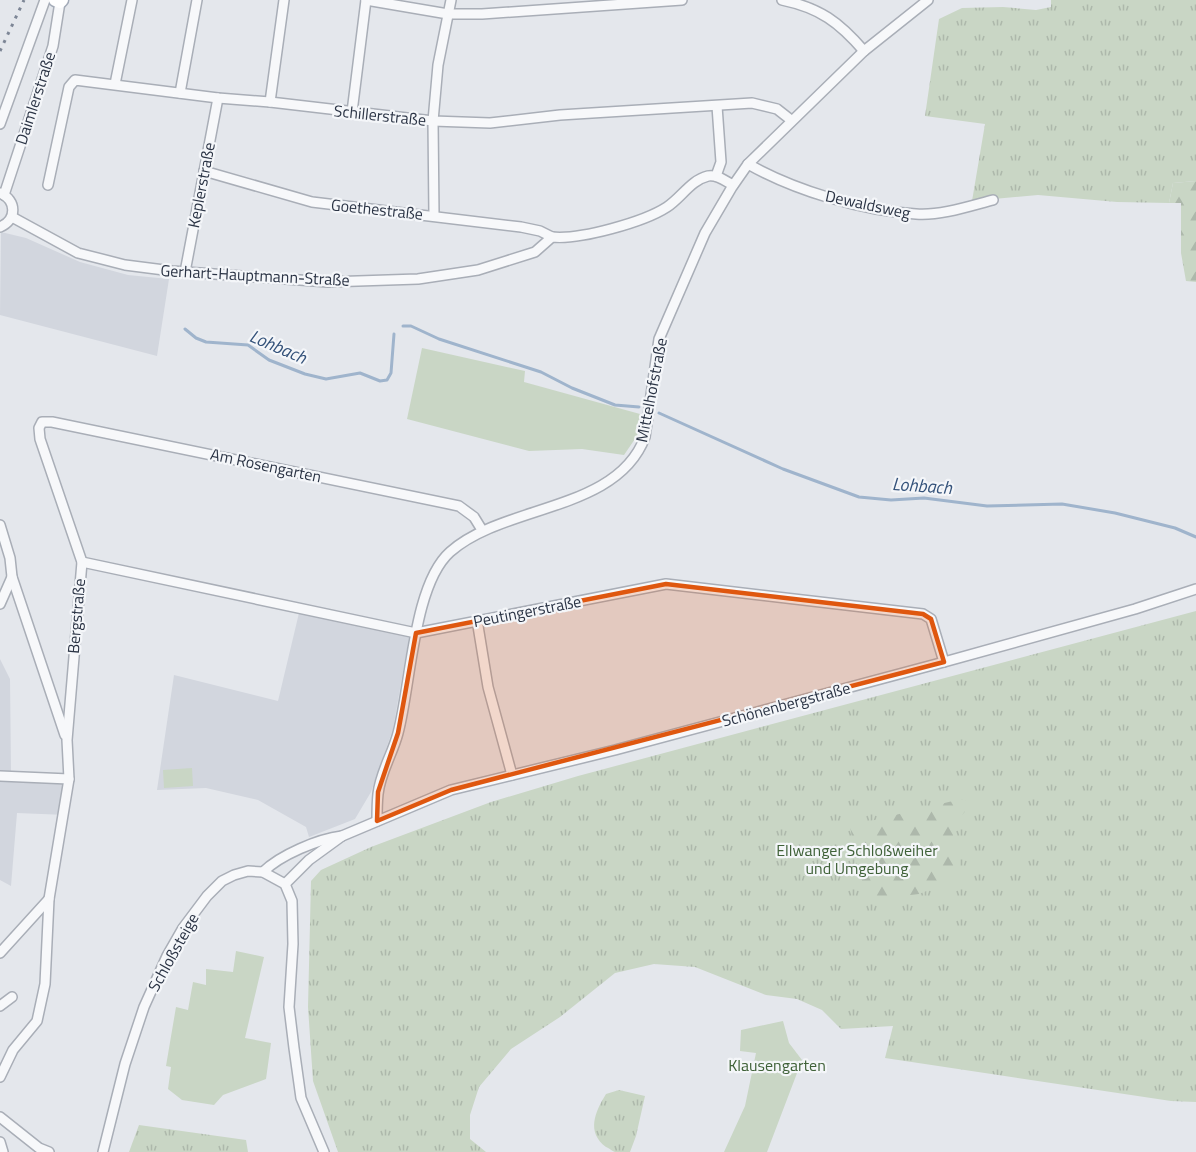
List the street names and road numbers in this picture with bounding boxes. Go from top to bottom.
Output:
street label: Daimlerstraße [9,48,61,148]
street label: Schillerstraße [333,98,427,132]
street label: Keplerstraße [181,140,221,230]
street label: Dewaldsweg [823,183,913,225]
street label: Goethestraße [330,192,424,226]
street label: Gerhart-Hauptmann-Straße [160,258,350,292]
street label: Mittelhofstraße [629,336,673,444]
street label: Am Rosengarten [208,442,324,488]
street label: Bergstraße [61,577,91,655]
street label: Peutingerstraße [471,589,583,633]
street label: Schönenbergstraße [719,675,853,733]
street label: Schloßsteige [142,908,204,996]

